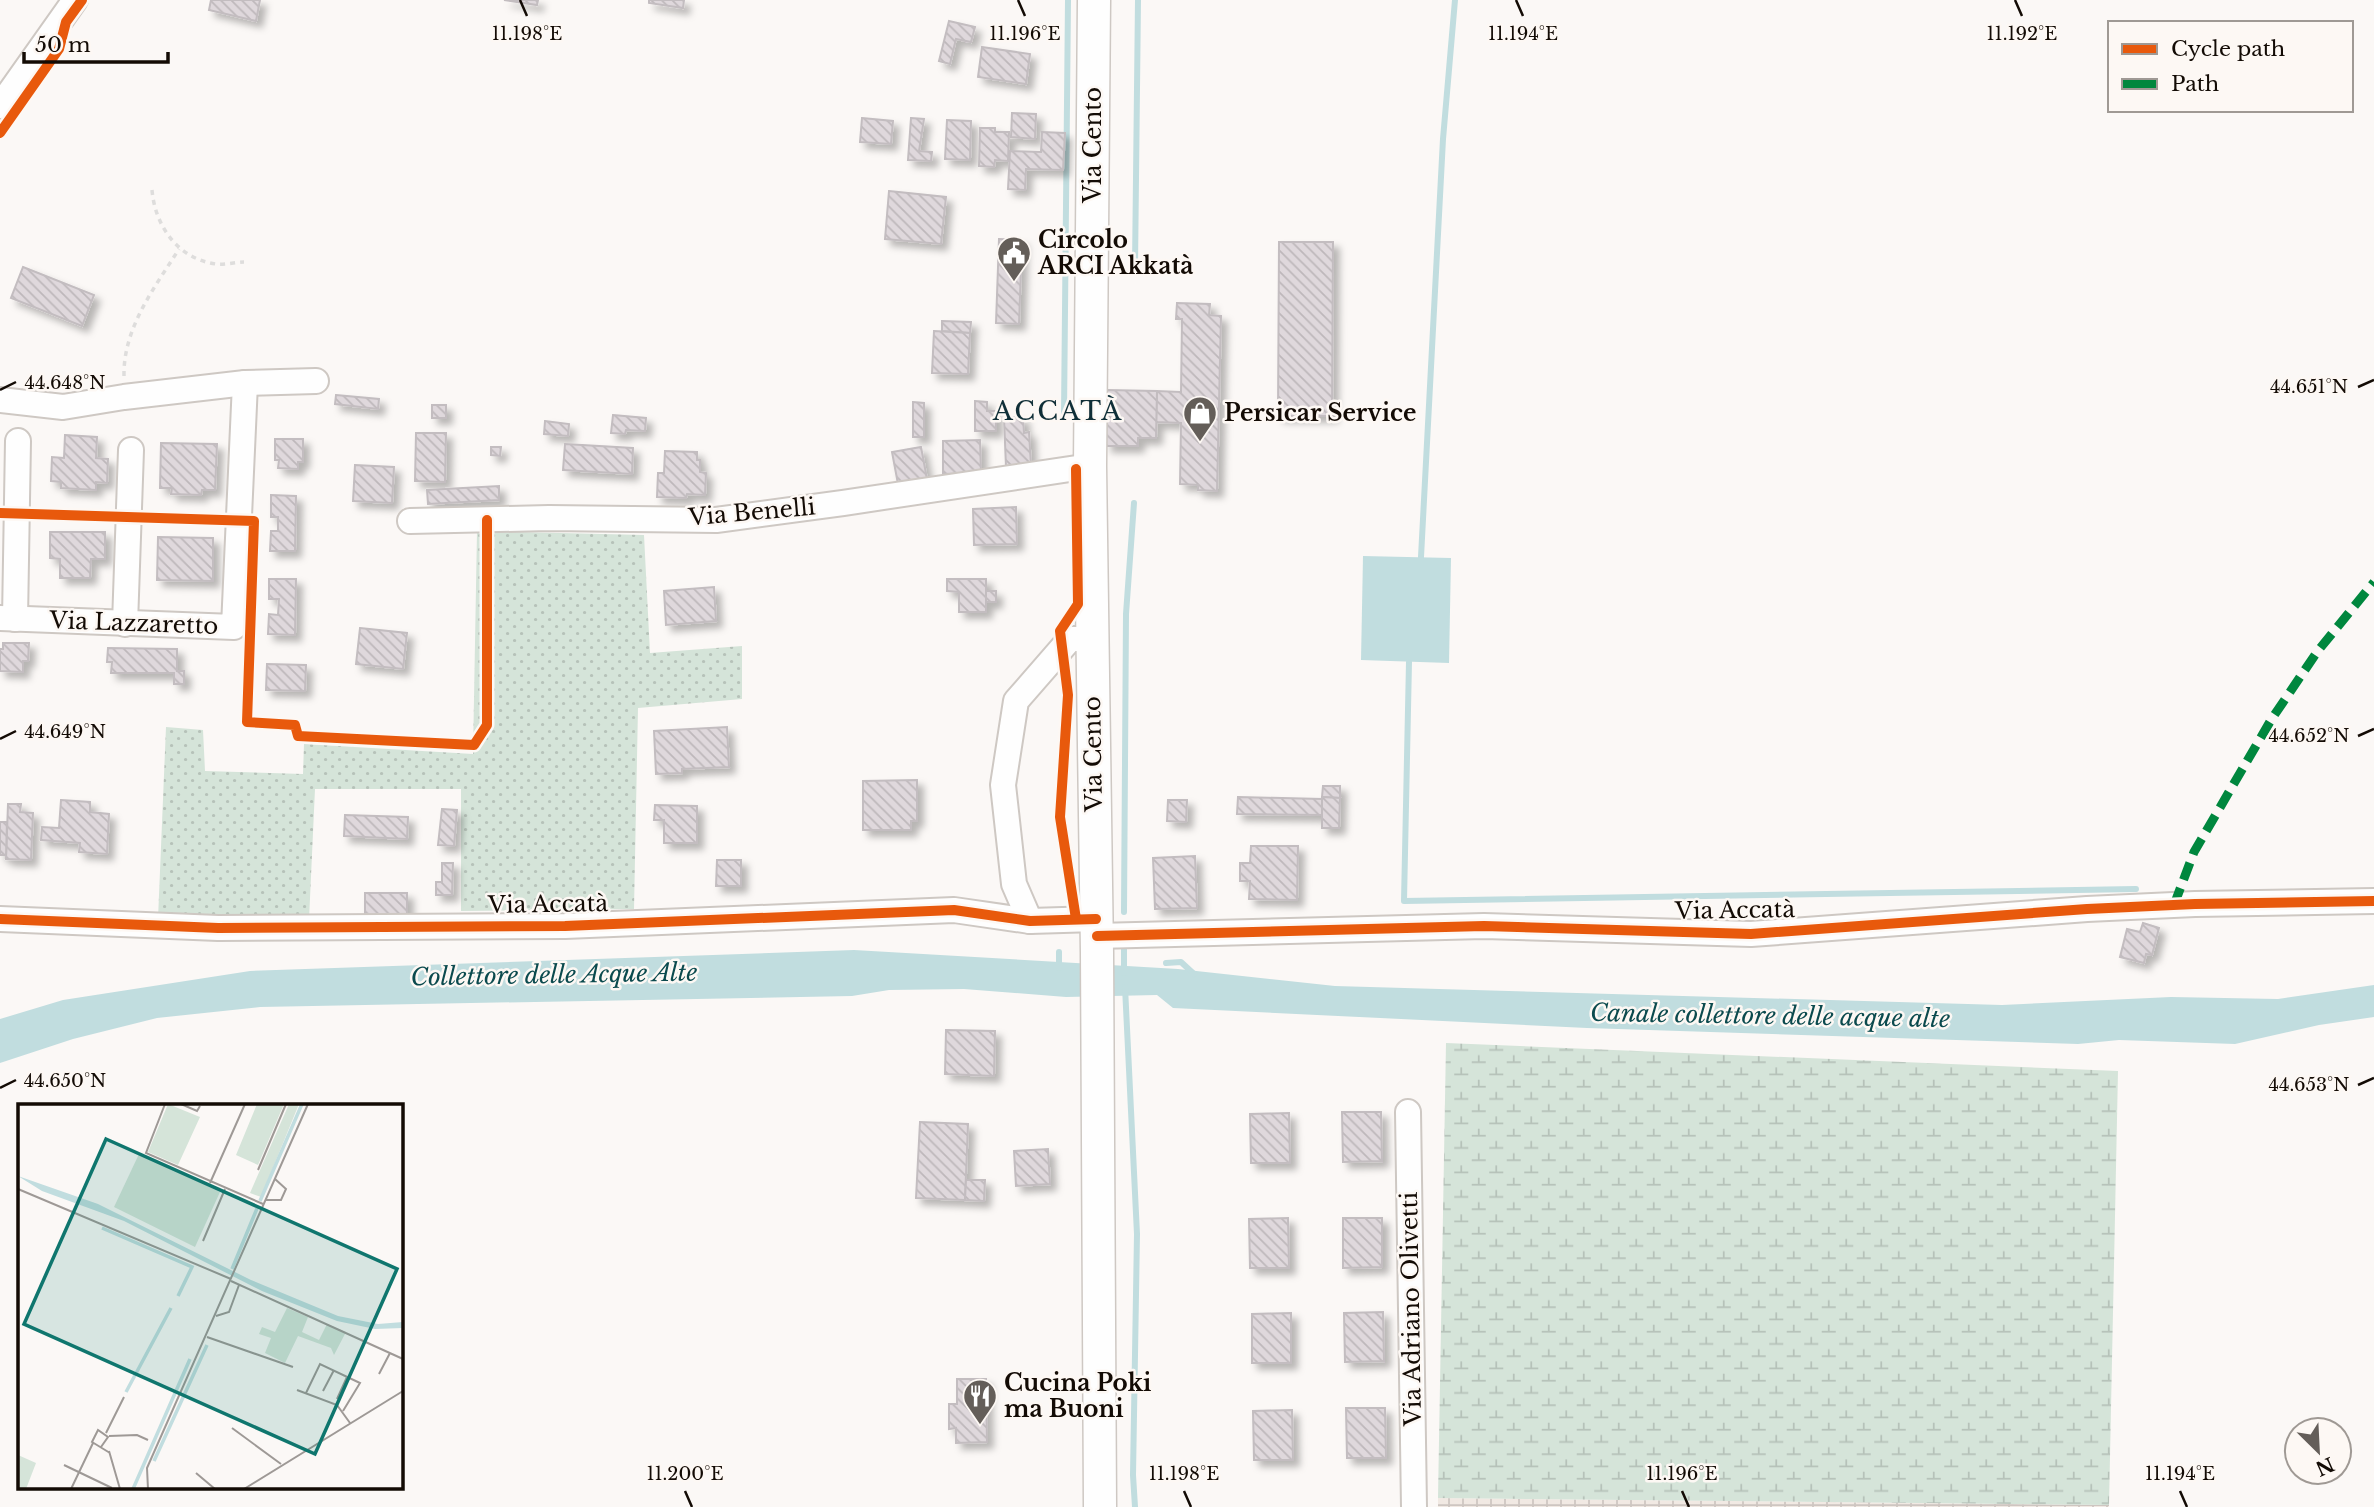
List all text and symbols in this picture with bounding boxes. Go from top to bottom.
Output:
scale bar [24,21,168,65]
legend [2108,21,2353,112]
text: 11.198°E [492,23,562,45]
text: 11.196°E [989,23,1061,45]
text: 11.194°E [1488,23,1558,45]
text: 11.192°E [1987,23,2057,45]
text: 50 m [35,32,91,58]
text: Cycle path [2171,36,2285,62]
text: Path [2171,71,2219,97]
street label: Via Cento [1079,87,1107,204]
place label: Circolo ARCI Akkatà [1037,226,1193,280]
public building icon: Circolo ARCI Akkatà [995,234,1033,283]
text: 44.648°N [24,372,106,394]
text: 44.651°N [2270,376,2348,398]
shop icon: Persicar Service [1181,394,1219,443]
district label: ACCATÀ [992,395,1123,427]
place label: Persicar Service [1224,399,1416,427]
street label: Via Benelli [686,492,817,532]
street label: Via Lazzaretto [48,606,219,640]
street label: Via Cento [1078,696,1108,813]
text: 44.649°N [24,721,106,743]
text: 44.652°N [2269,725,2349,747]
street label: Via Accatà [487,889,609,919]
street label: Via Accatà [1674,895,1796,925]
water label: Collettore delle Acque Alte [410,957,698,992]
water label: Canale collettore delle acque alte [1590,998,1950,1033]
text: 44.650°N [24,1070,106,1092]
text: 44.653°N [2269,1074,2349,1096]
inset map [18,1104,402,1490]
street label: Via Adriano Olivetti [1395,1191,1427,1427]
place label: Cucina Poki ma Buoni [1004,1369,1151,1423]
restaurant icon: Cucina Poki ma Buoni [961,1377,999,1426]
north arrow [2283,1416,2353,1486]
text: N [2312,1452,2338,1480]
text: 11.200°E [647,1463,723,1485]
text: 11.198°E [1149,1463,1219,1485]
text: 11.196°E [1646,1463,1718,1485]
text: 11.194°E [2145,1463,2215,1485]

